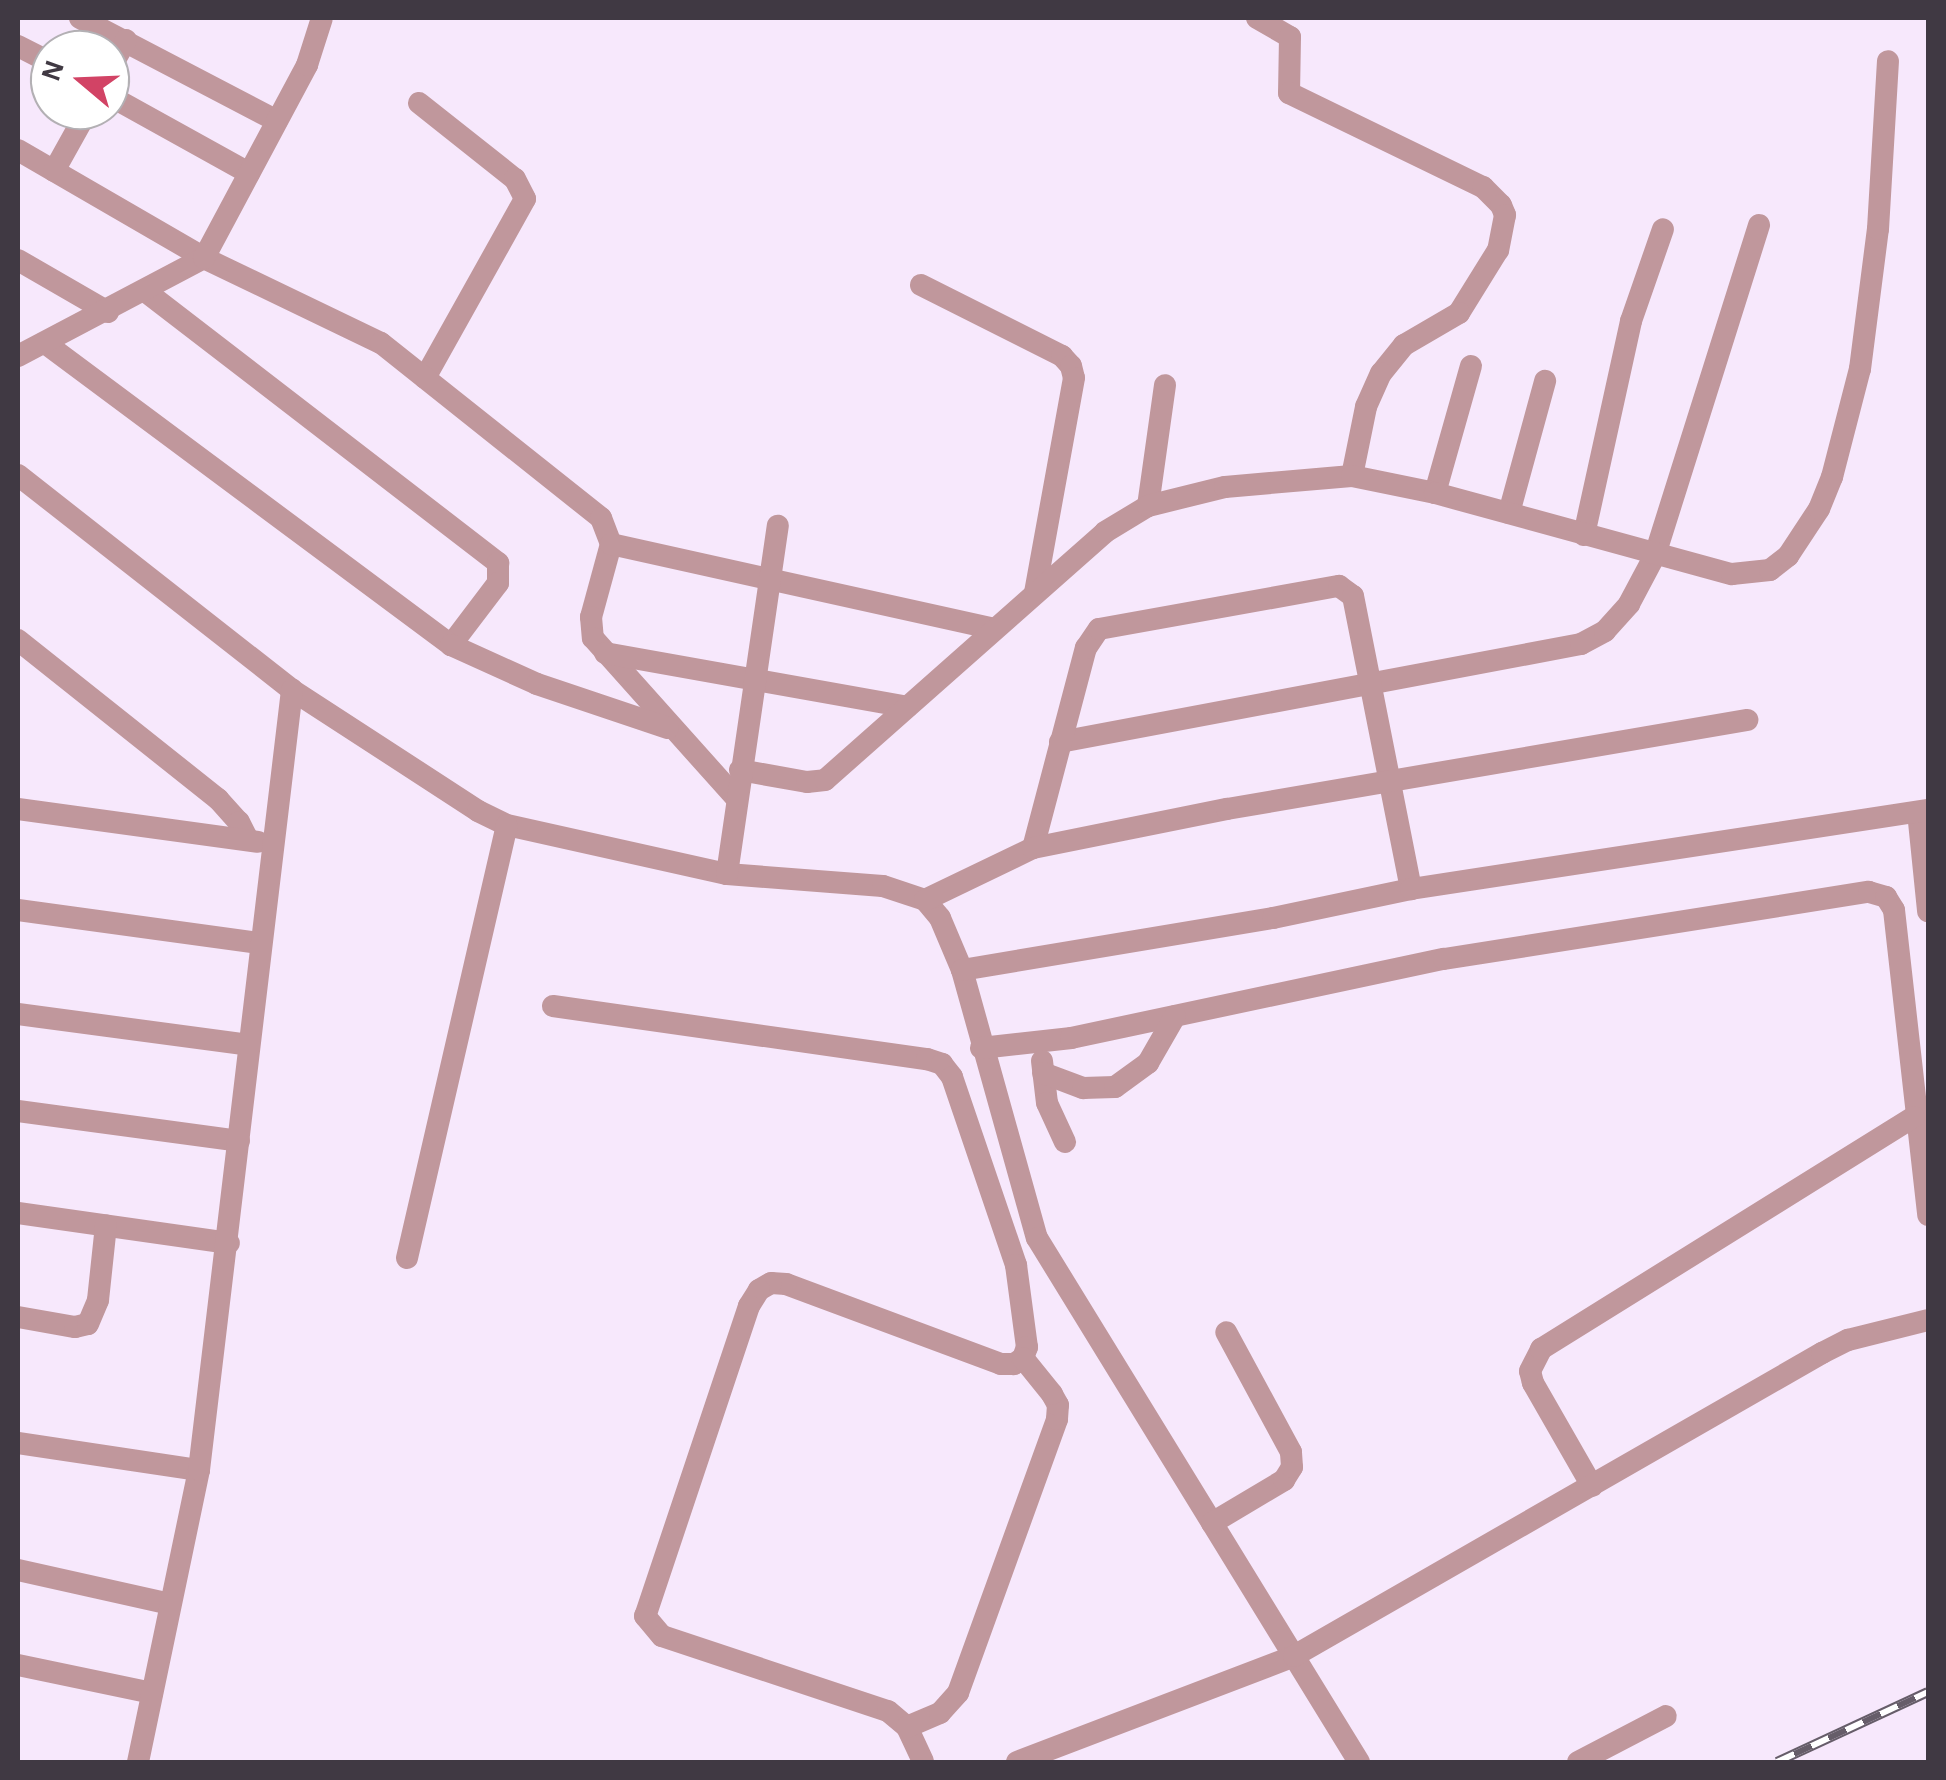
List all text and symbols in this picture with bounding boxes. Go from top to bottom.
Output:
north arrow [30,30,130,130]
text: N [37,57,70,85]

